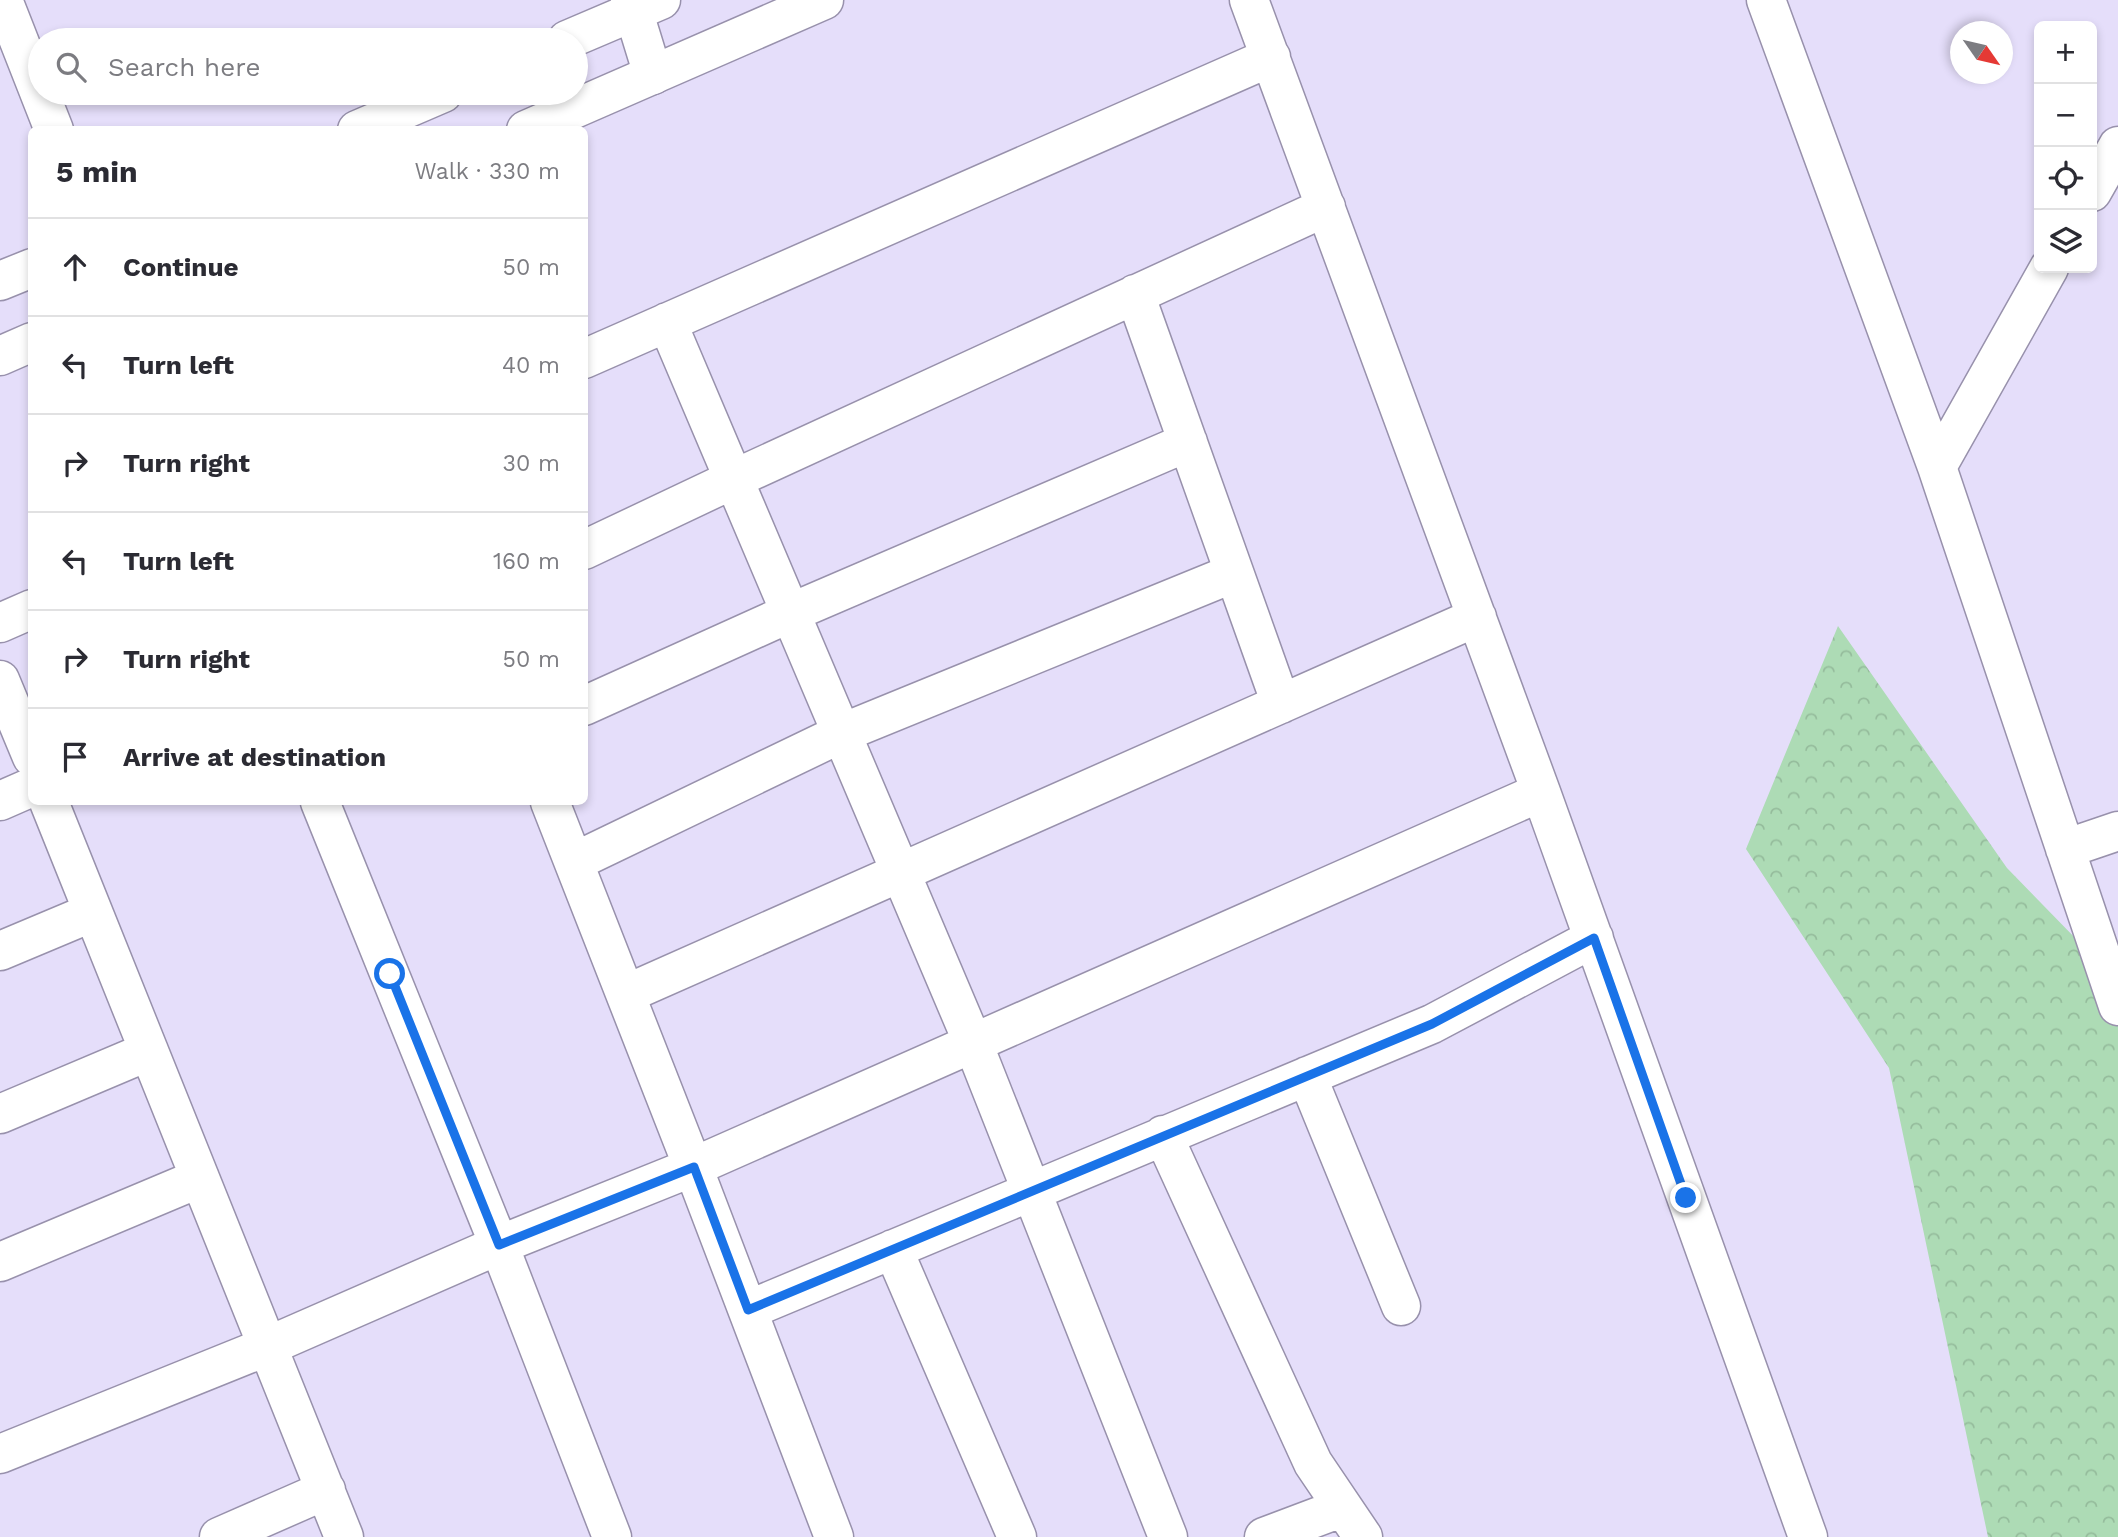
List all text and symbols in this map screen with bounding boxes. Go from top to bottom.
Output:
north arrow [1950,21,2013,84]
map controls [2034,21,2097,273]
button: + [2034,21,2097,84]
search box [28,28,588,105]
icon: search [52,48,90,86]
text: Search here [108,52,260,82]
button: − [2034,84,2097,147]
button: locate [2034,147,2097,210]
text: 5 min [56,154,138,189]
text: Walk · 330 m [414,158,560,185]
button: layers [2034,210,2097,273]
icon: ahead [56,248,94,286]
text: Continue [123,252,239,282]
text: 50 m [503,254,560,281]
icon: left [56,346,94,384]
text: Turn left [123,350,234,380]
text: 40 m [502,352,560,379]
icon: right [56,444,94,482]
text: Turn right [123,448,250,478]
text: 30 m [503,450,560,477]
icon: left [56,542,94,580]
text: Turn left [123,546,234,576]
text: 160 m [493,548,560,575]
icon: right [56,640,94,678]
text: Turn right [123,644,250,674]
text: 50 m [503,646,560,673]
icon: arrive [56,738,94,776]
text: Arrive at destination [123,742,386,772]
route start [374,958,405,989]
route end [1670,1182,1701,1213]

